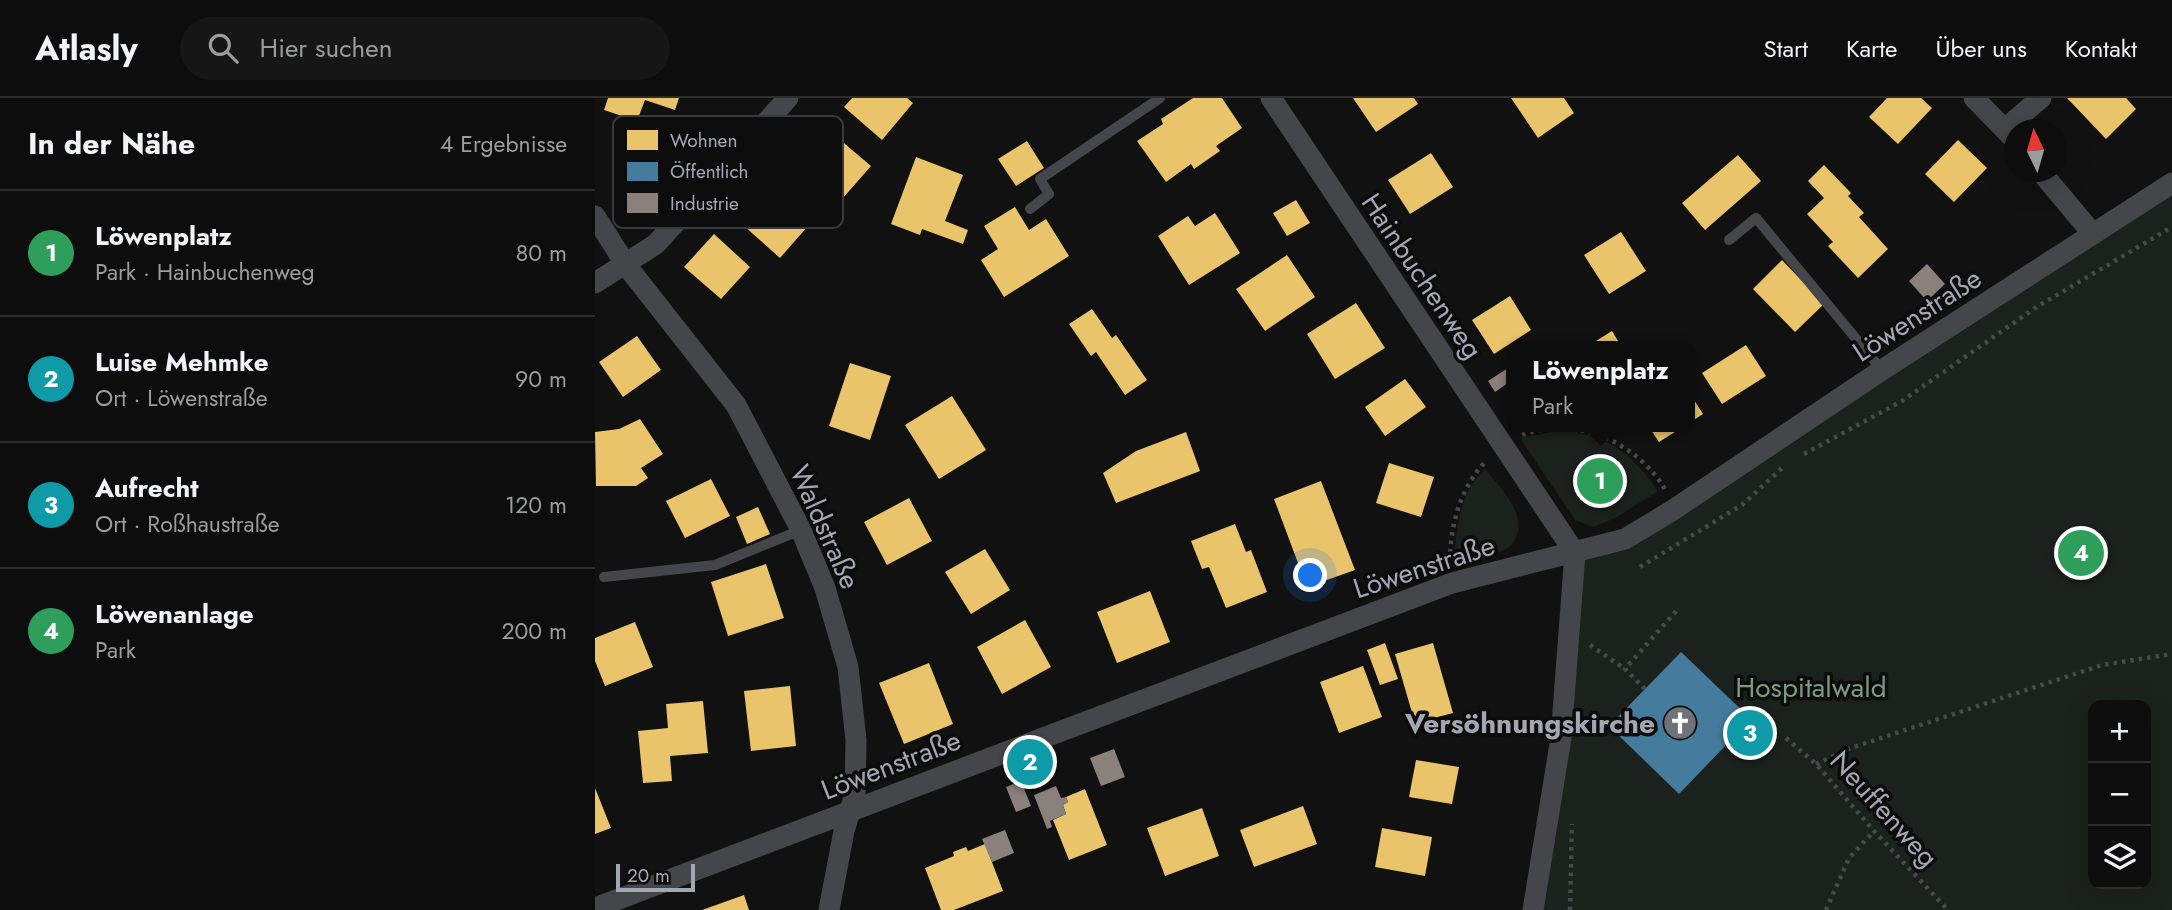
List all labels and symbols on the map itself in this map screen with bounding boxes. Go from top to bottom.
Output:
legend [613,116,843,228]
north arrow [2004,119,2067,182]
text: Wohnen [670,127,737,154]
text: Öffentlich [670,158,749,185]
street label: Hainbuchenweg [1351,185,1493,367]
text: Industrie [670,190,739,217]
street label: Löwenstraße [1844,258,1990,372]
pin: 1 [1577,455,1623,507]
street label: Waldstraße [779,458,871,596]
street label: Löwenstraße [1348,525,1500,609]
pin: 4 [2058,527,2104,579]
your location [1293,558,1327,592]
park label: Hospitalwald [1735,667,1887,708]
place label: Versöhnungskirche [1404,703,1655,744]
church icon: Versöhnungskirche [1661,704,1699,742]
pin: 3 [1727,707,1773,759]
street label: Löwenstraße [815,720,967,810]
pin: 2 [1007,736,1053,788]
street label: Neuffenweg [1820,741,1948,877]
scale bar [616,861,695,893]

